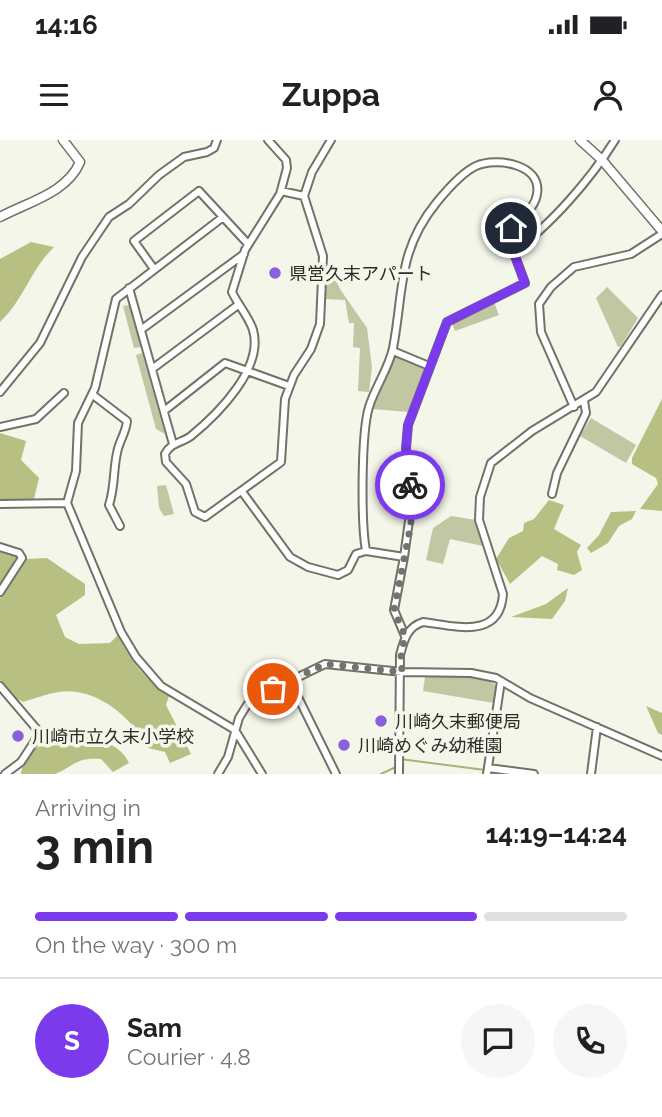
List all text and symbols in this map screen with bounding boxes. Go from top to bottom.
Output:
text: 14:16 [35,10,98,40]
icon: menu [35,76,73,114]
text: Zuppa [282,76,380,113]
icon: person [589,76,627,114]
pin [481,198,541,258]
icon: home [492,209,530,247]
place label: 県営久末アパート [289,263,433,284]
marker: 県営久末アパート [267,265,283,281]
courier [375,450,445,520]
icon: bike [391,466,429,504]
pin [243,659,303,719]
icon: bag [254,670,292,708]
place label: 川崎久末郵便局 [395,711,521,732]
marker: 川崎久末郵便局 [373,713,389,729]
place label: 川崎市立久末小学校 [32,726,194,747]
marker: 川崎市立久末小学校 [10,728,26,744]
place label: 川崎めぐみ幼稚園 [358,735,503,756]
marker: 川崎めぐみ幼稚園 [336,737,352,753]
text: Arriving in [35,794,141,821]
text: 14:19–14:24 [485,819,627,849]
text: 3 min [35,820,154,874]
text: On the way · 300 m [35,931,237,958]
button: chat [461,1004,535,1078]
button: phone [553,1004,627,1078]
text: Sam [127,1013,182,1043]
text: S [64,1026,80,1056]
text: Courier · 4.8 [127,1043,251,1070]

